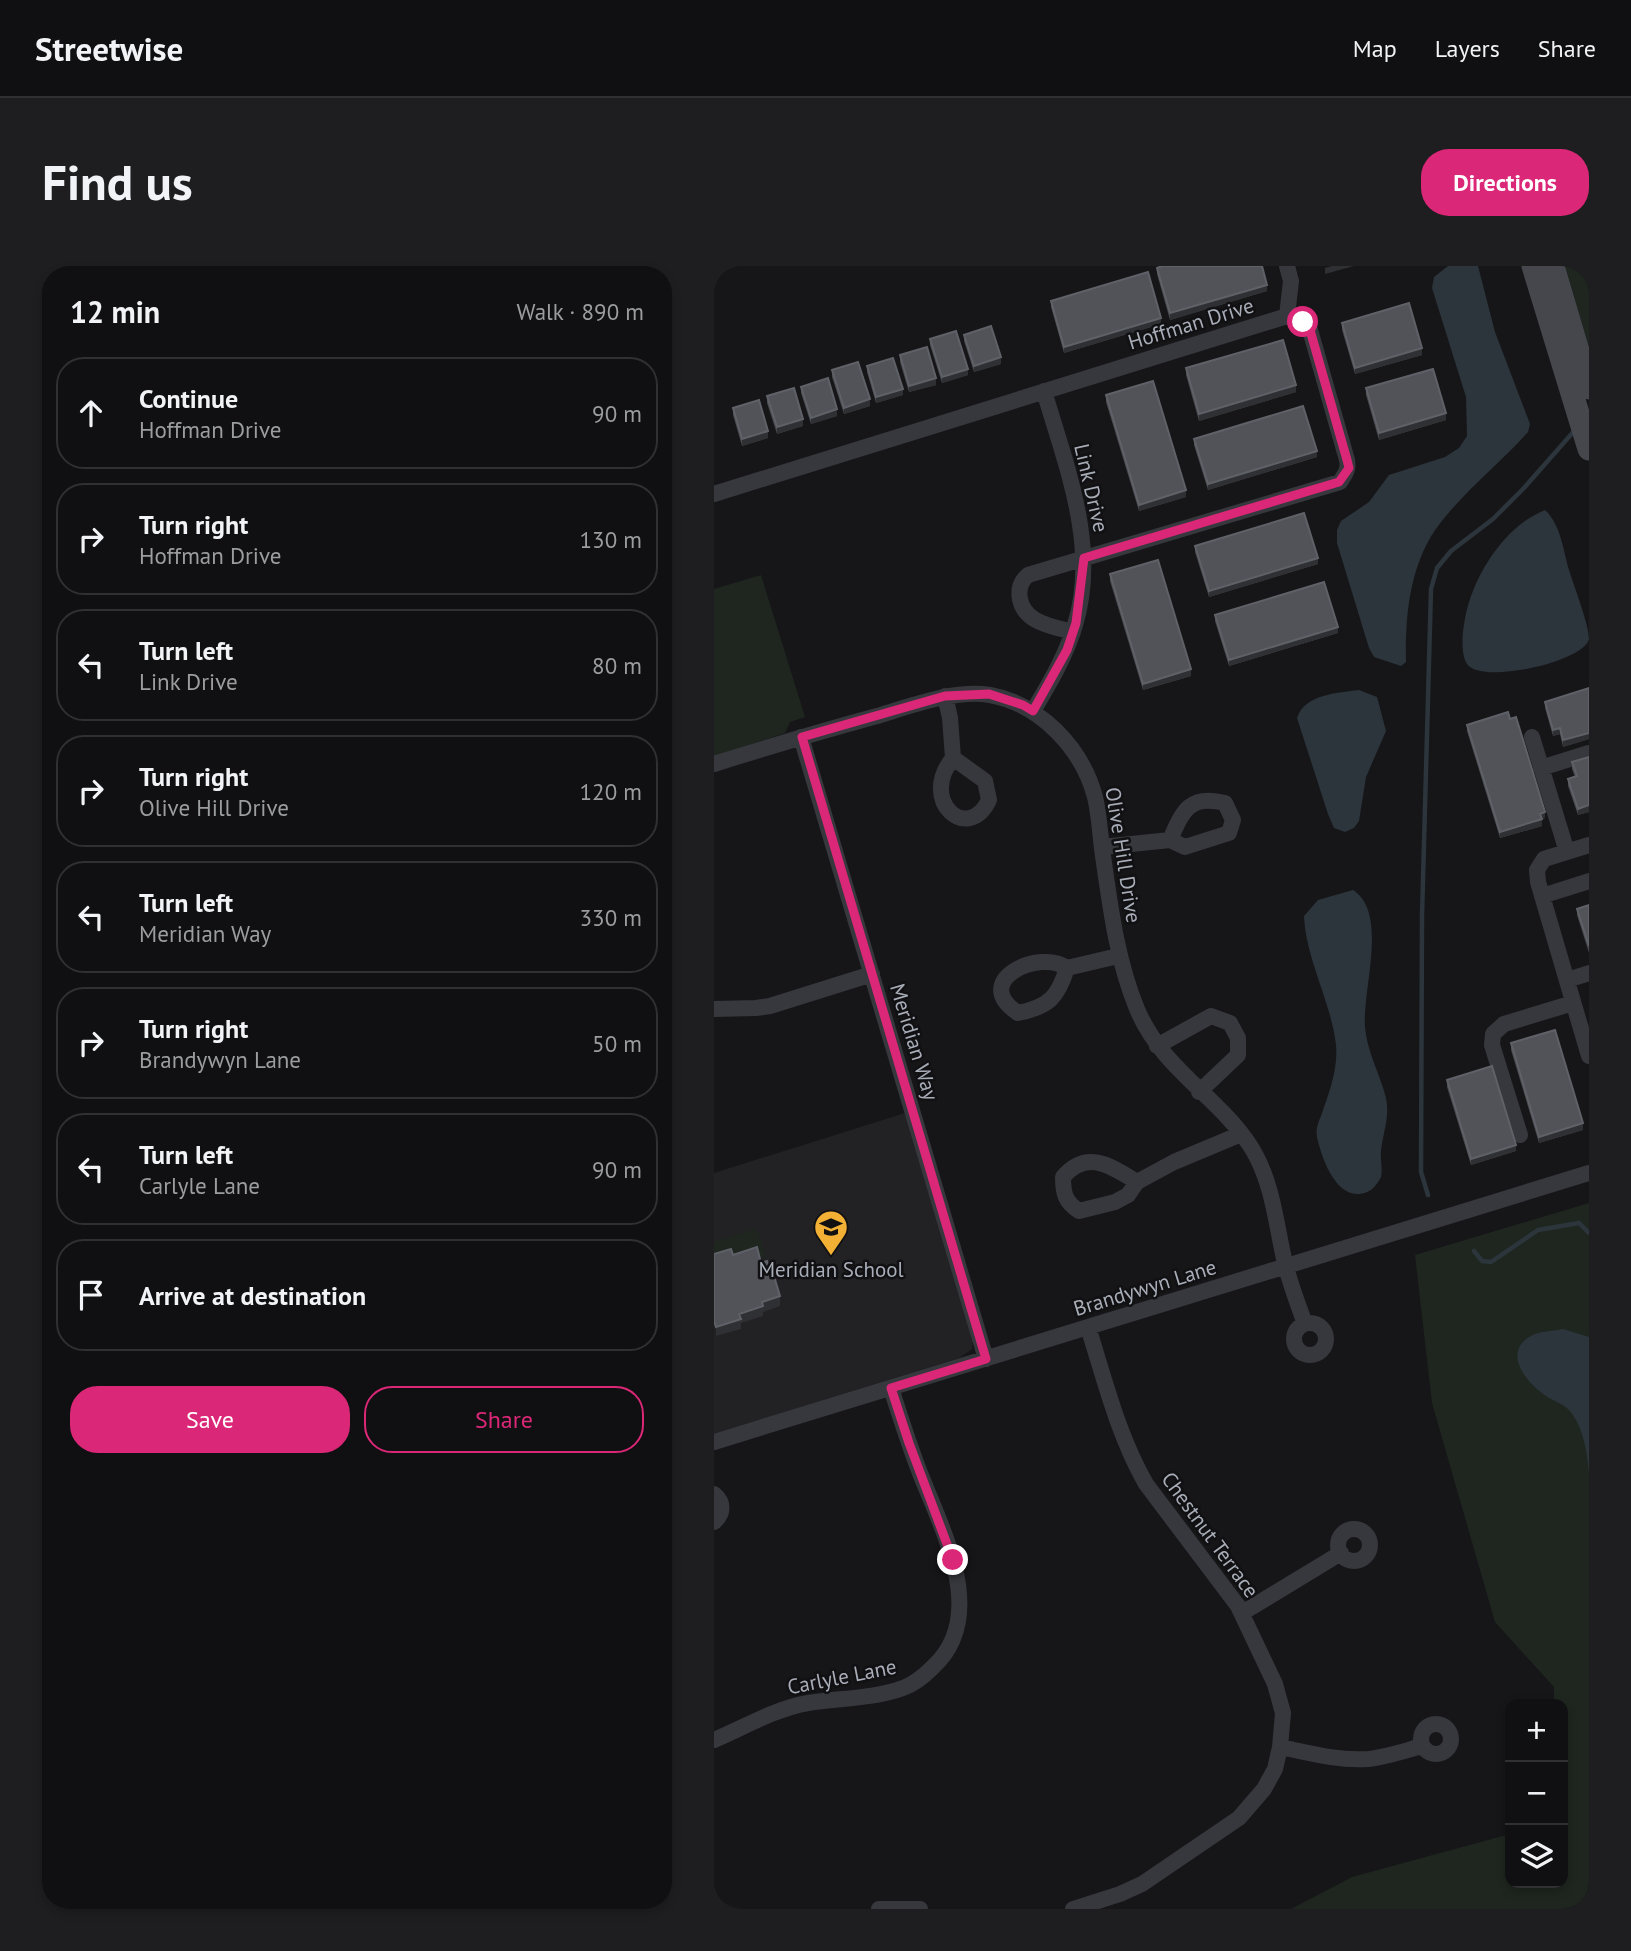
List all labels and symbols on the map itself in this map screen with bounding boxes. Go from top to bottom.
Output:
street label: Hoffman Drive [1125,292,1257,355]
route start [1287,306,1318,337]
street label: Link Drive [1068,441,1115,535]
street label: Olive Hill Drive [1099,785,1148,925]
street label: Meridian Way [884,980,945,1104]
school or university icon: Meridian School [812,1208,850,1257]
street label: Brandywyn Lane [1070,1253,1220,1322]
place label: Meridian School [758,1256,904,1283]
street label: Chestnut Terrace [1156,1467,1265,1603]
route end [937,1544,968,1575]
street label: Carlyle Lane [785,1653,899,1700]

